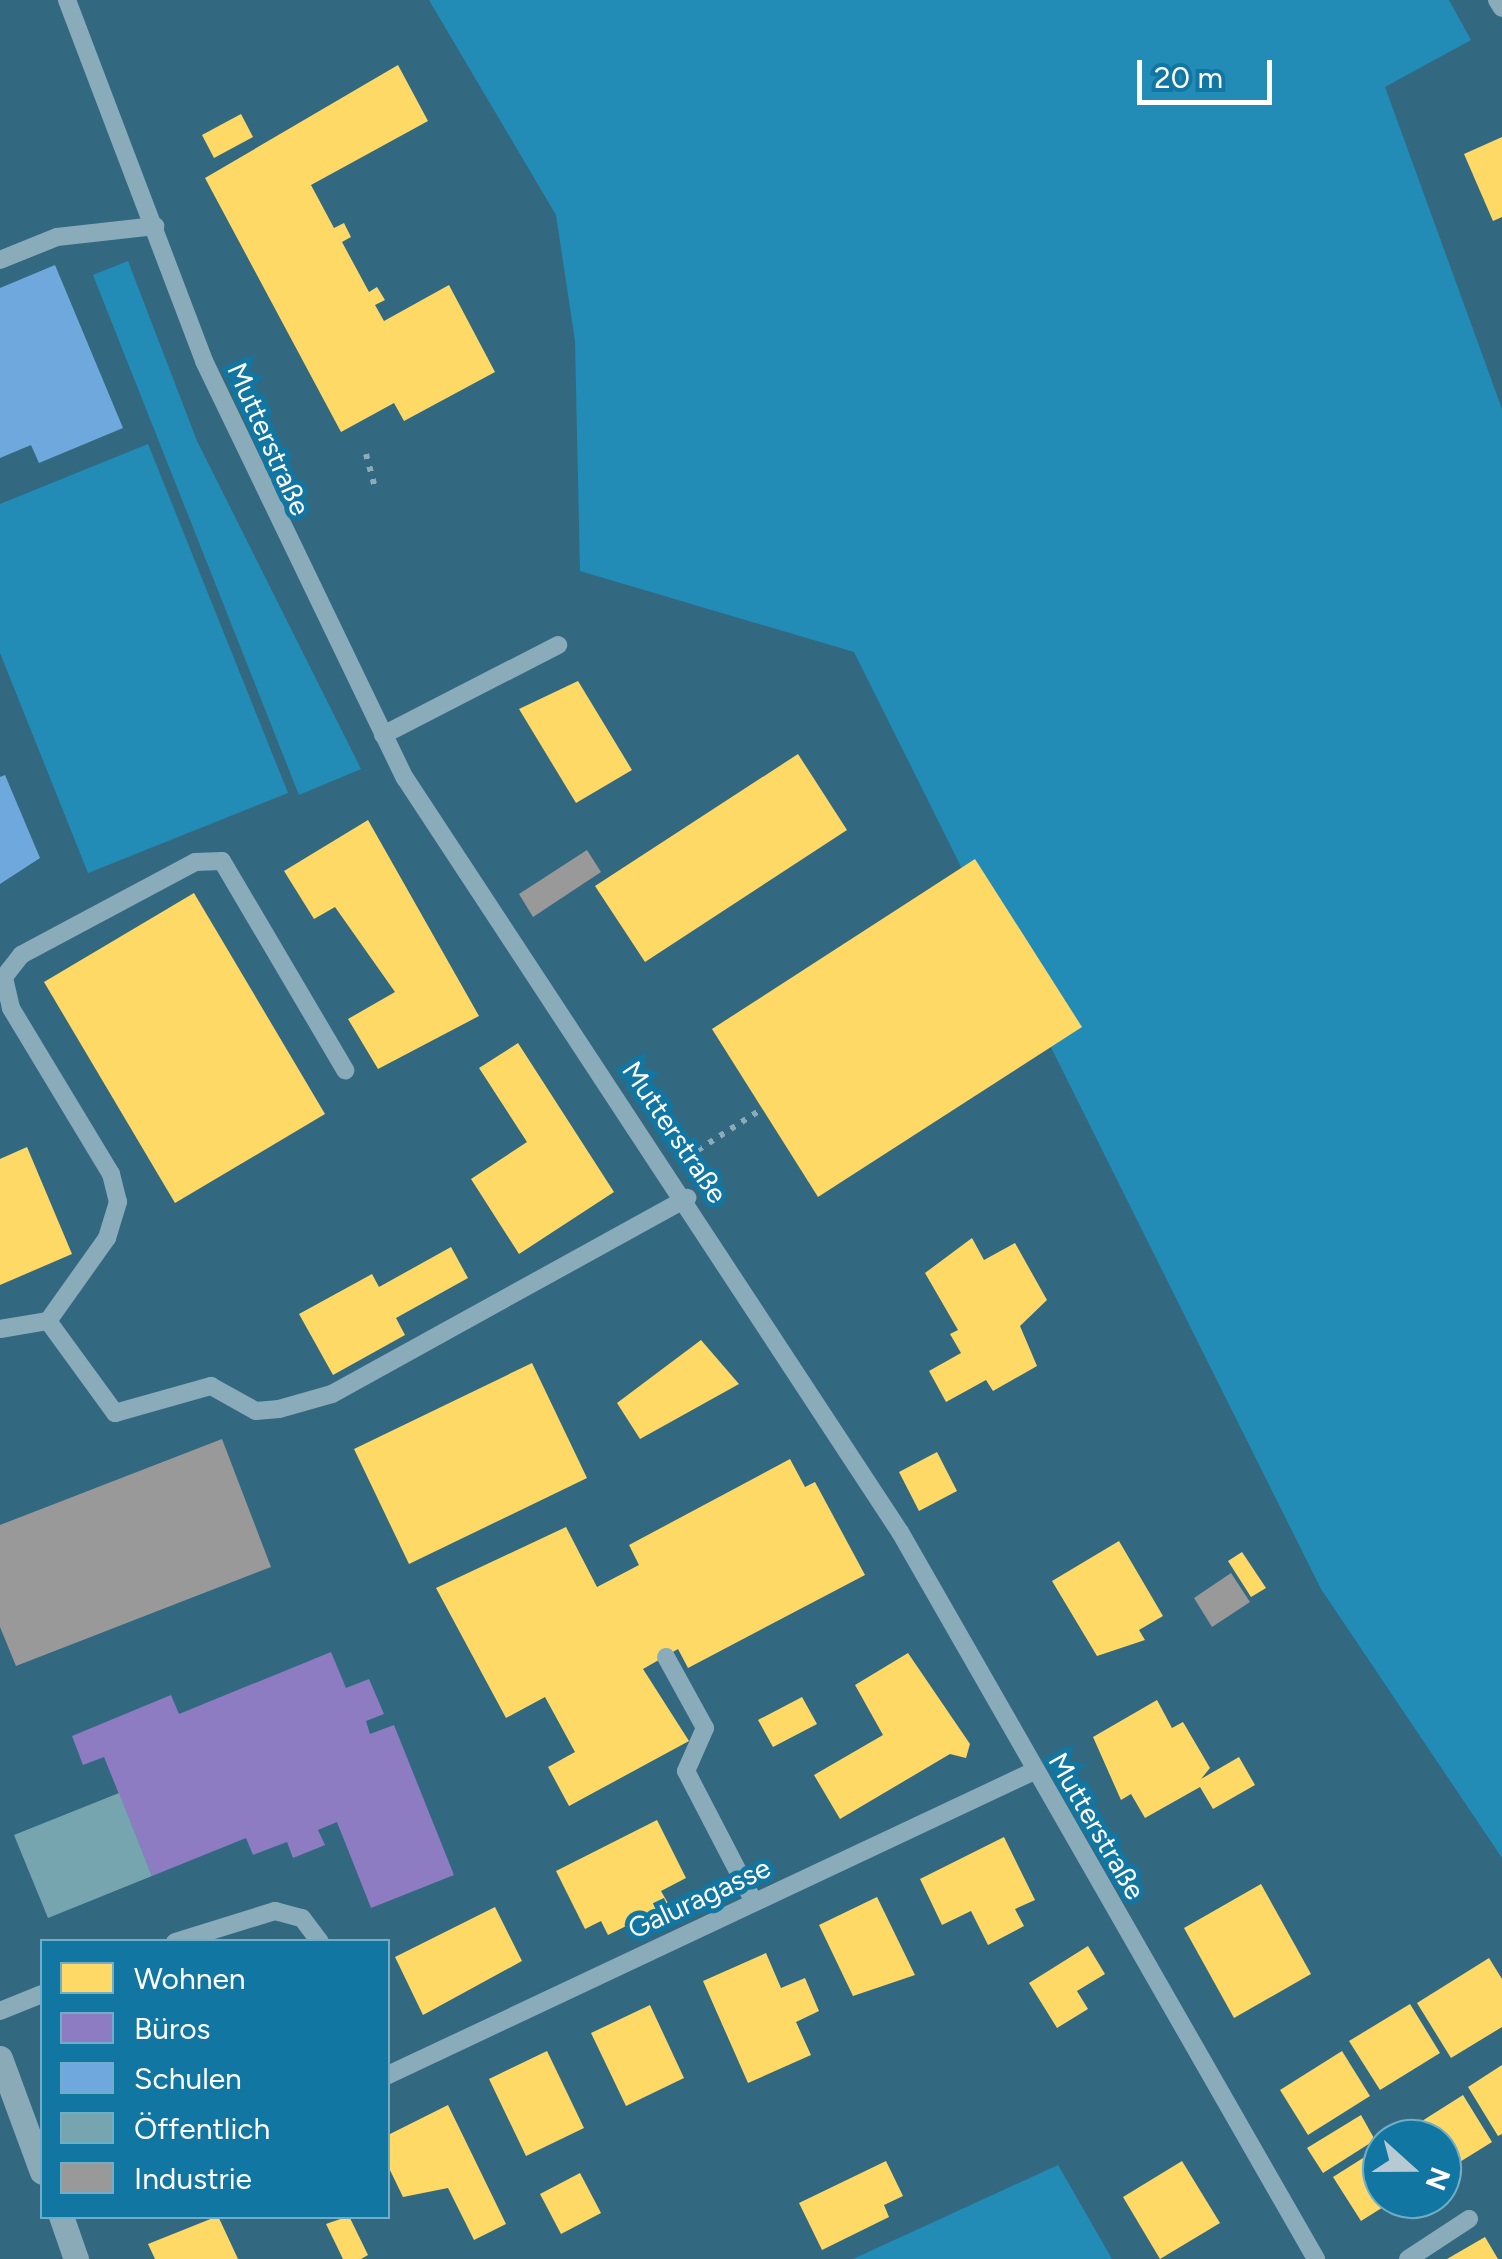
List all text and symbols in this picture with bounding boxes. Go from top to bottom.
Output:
scale bar [1142,40,1277,102]
text: 20 m [1154,59,1223,96]
street label: Mutterstraße [220,357,318,521]
street label: Mutterstraße [615,1055,735,1209]
street label: Mutterstraße [1042,1747,1152,1905]
street label: Galuragasse [622,1850,776,1946]
legend [40,1939,390,2219]
text: Wohnen [134,1960,246,1997]
text: Büros [134,2010,211,2047]
text: Schulen [134,2060,242,2097]
text: Öffentlich [134,2110,270,2147]
north arrow [1362,2119,1462,2219]
text: Industrie [134,2160,252,2197]
text: N [1418,2163,1458,2195]

